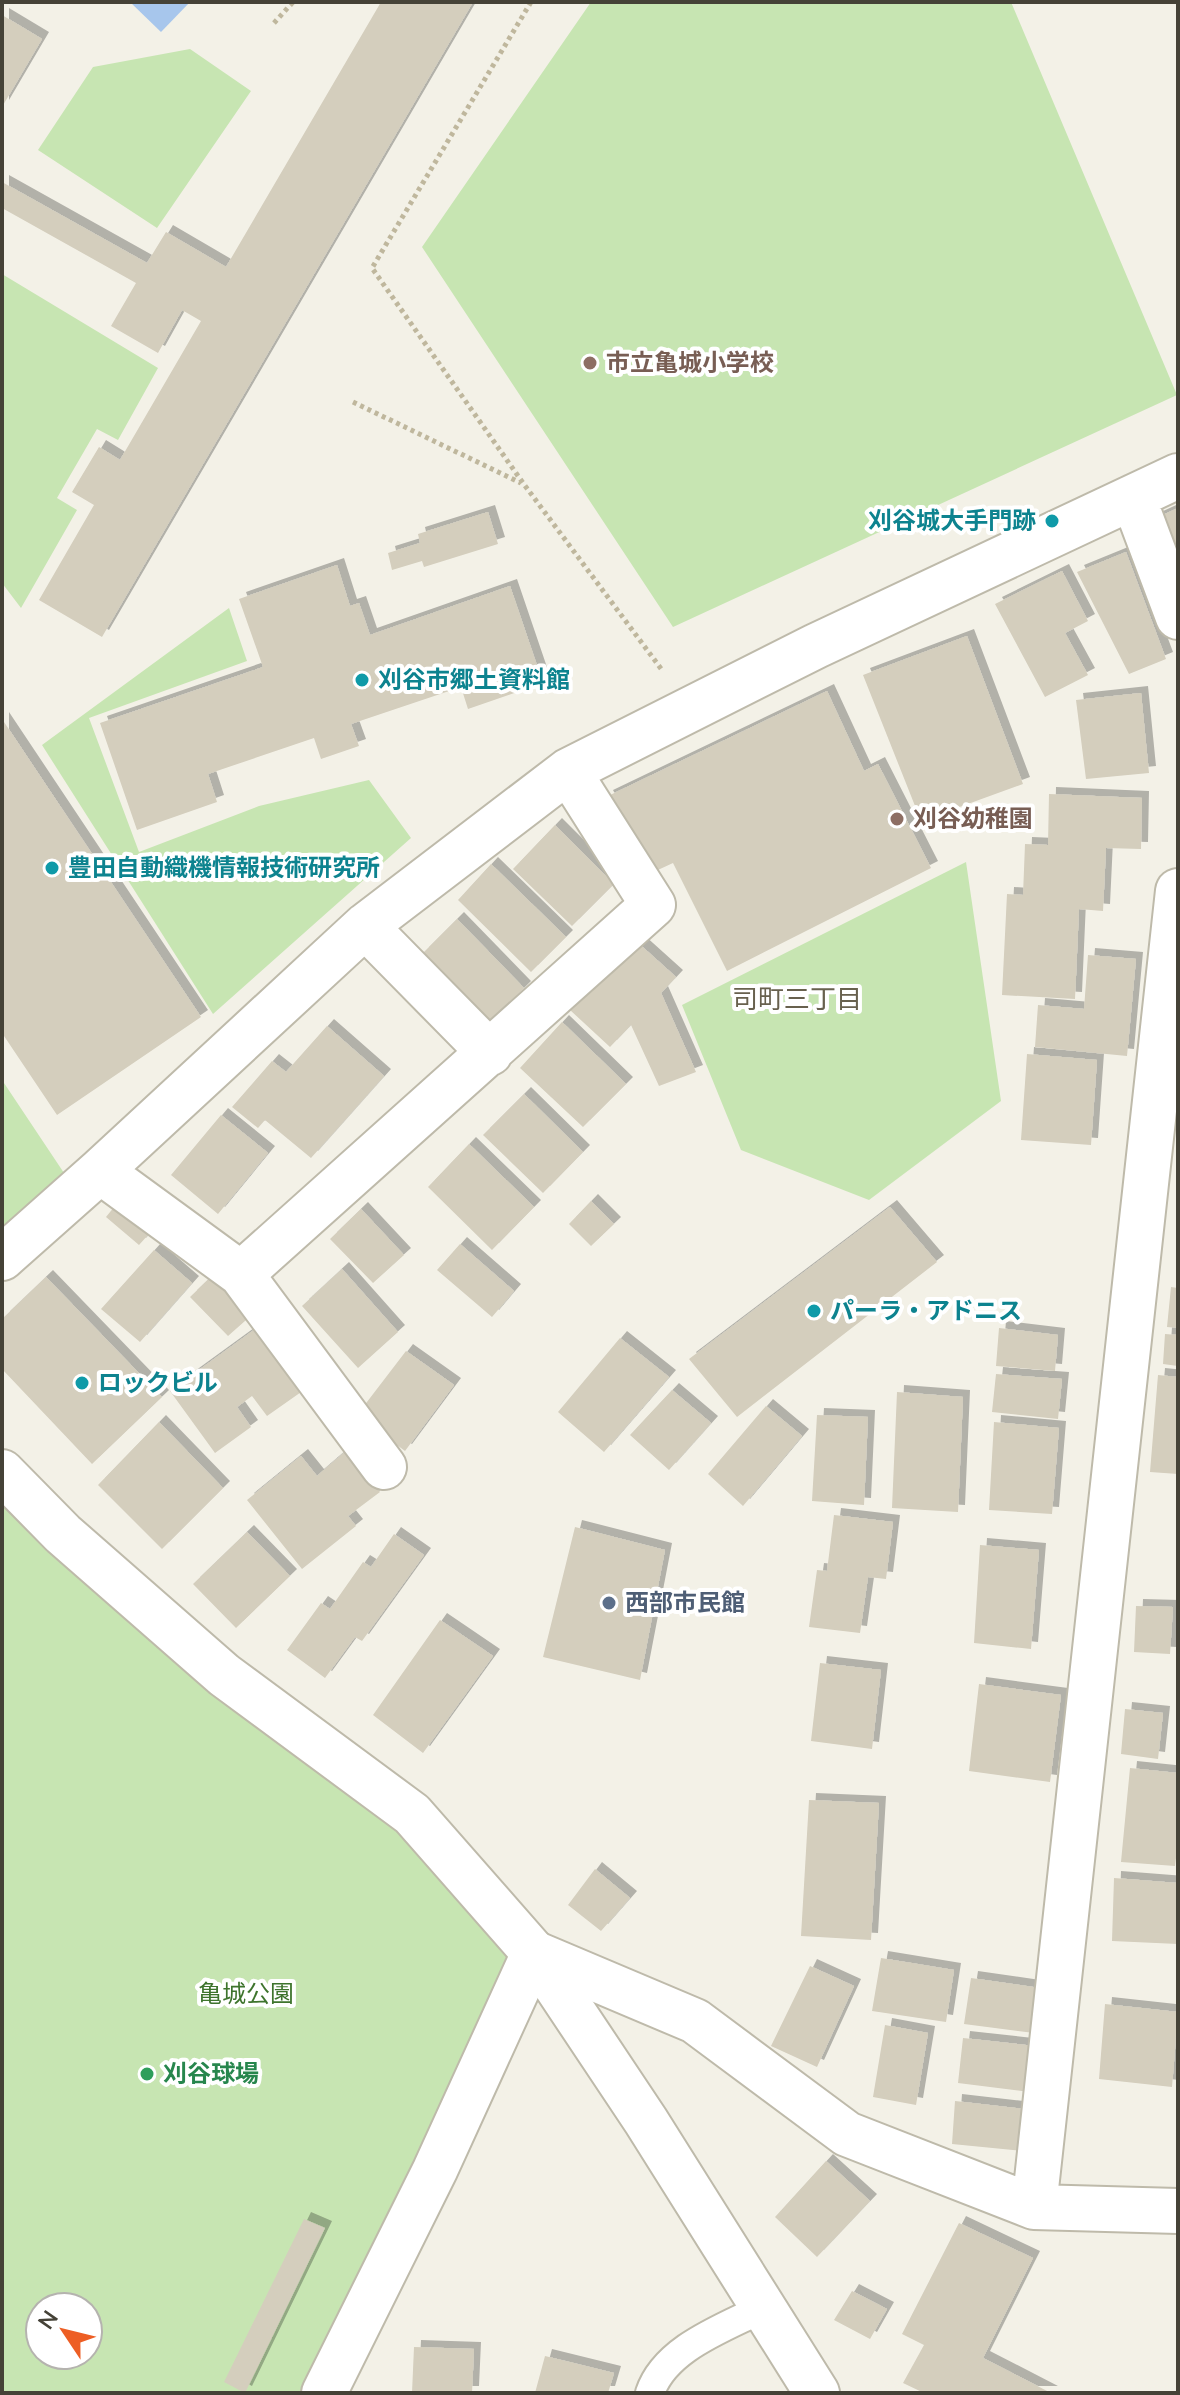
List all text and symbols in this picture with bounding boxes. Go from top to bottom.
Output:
place label: 市立亀城小学校 [606,347,774,377]
marker: 市立亀城小学校 [581,354,599,372]
place label: 刈谷城大手門跡 [868,505,1036,535]
marker: 刈谷城大手門跡 [1043,512,1061,530]
place label: 刈谷市郷土資料館 [378,664,570,694]
marker: 刈谷市郷土資料館 [353,671,371,689]
place label: 刈谷幼稚園 [913,803,1033,833]
marker: 刈谷幼稚園 [888,810,906,828]
place label: 豊田自動織機情報技術研究所 [68,852,380,882]
marker: 豊田自動織機情報技術研究所 [43,859,61,877]
district label: 司町三丁目 [732,982,862,1015]
place label: パーラ・アドニス [830,1295,1022,1325]
marker: パーラ・アドニス [805,1302,823,1320]
place label: ロックビル [98,1367,218,1397]
marker: ロックビル [73,1374,91,1392]
place label: 西部市民館 [625,1587,745,1617]
marker: 西部市民館 [600,1594,618,1612]
park label: 亀城公園 [198,1978,294,2008]
place label: 刈谷球場 [163,2058,259,2088]
marker: 刈谷球場 [138,2065,156,2083]
north arrow [24,2291,104,2371]
text: N [31,2305,64,2334]

